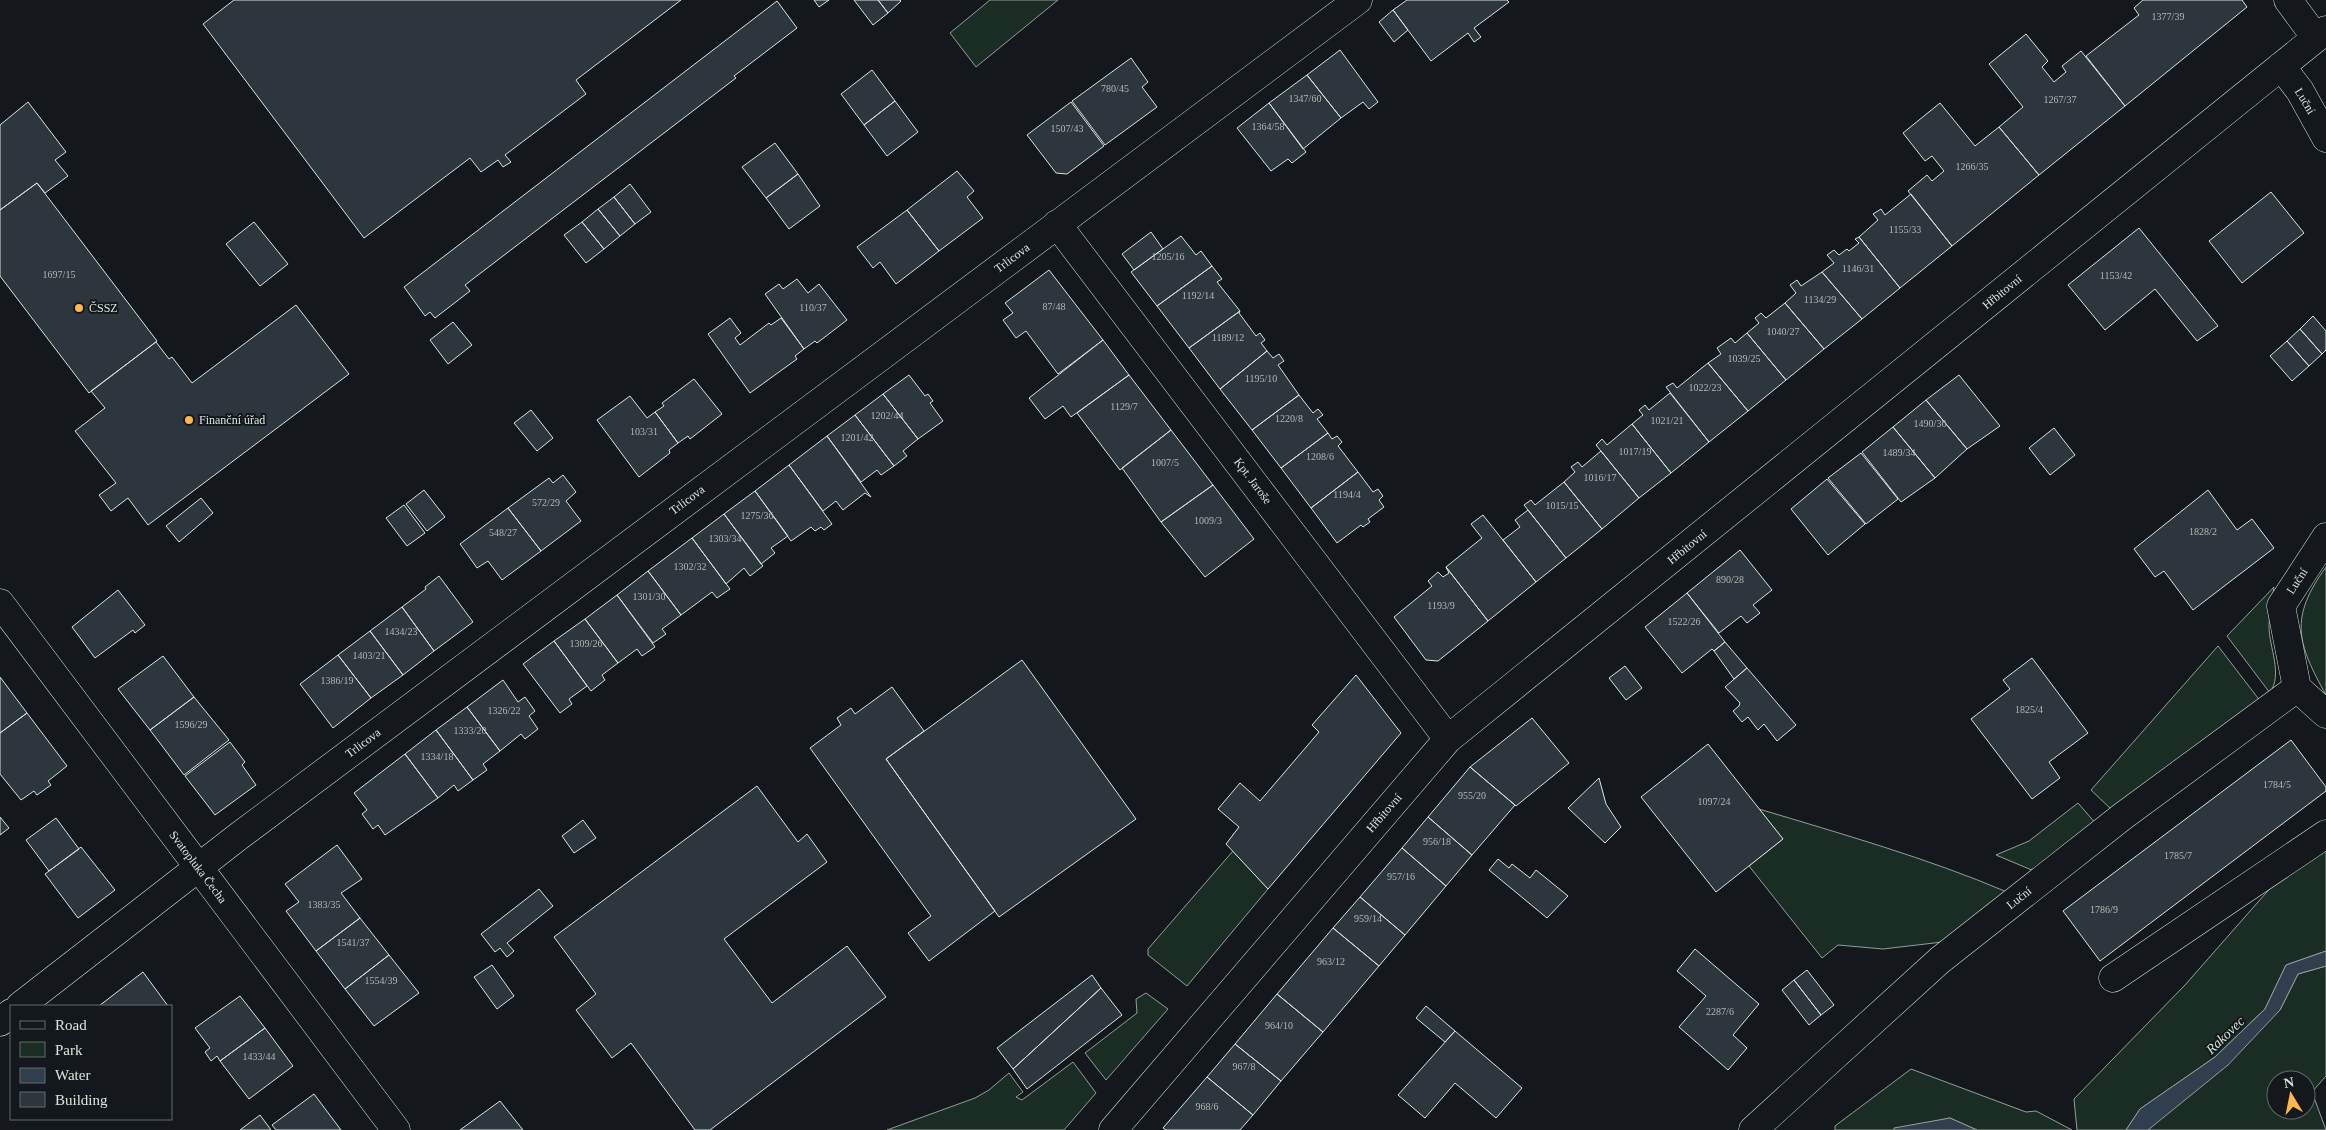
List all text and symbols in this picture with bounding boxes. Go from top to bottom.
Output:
house number: 1377/39 [2152,11,2184,22]
house number: 780/45 [1101,83,1129,94]
street label: Luční [2292,85,2319,117]
house number: 1347/60 [1289,93,1321,104]
house number: 1267/37 [2044,94,2076,105]
house number: 1364/58 [1252,121,1284,132]
house number: 1507/43 [1051,123,1083,134]
house number: 1266/35 [1956,161,1988,172]
house number: 1155/33 [1889,224,1921,235]
street label: Trlicova [992,240,1033,276]
house number: 1205/16 [1152,251,1184,262]
house number: 1146/31 [1842,263,1874,274]
house number: 1697/15 [43,269,75,280]
house number: 1153/42 [2100,270,2132,281]
street label: Hřbitovní [1979,271,2025,312]
house number: 1192/14 [1182,290,1214,301]
house number: 1134/29 [1804,294,1836,305]
place label: ČSSZ [89,301,118,315]
house number: 87/48 [1043,301,1065,312]
marker: ČSSZ [73,302,85,314]
house number: 110/37 [799,302,827,313]
house number: 1040/27 [1767,326,1799,337]
house number: 1189/12 [1212,332,1244,343]
house number: 1039/25 [1728,353,1760,364]
house number: 1195/10 [1245,373,1277,384]
house number: 1022/23 [1689,382,1721,393]
house number: 1129/7 [1110,401,1138,412]
house number: 1202/44 [871,410,903,421]
place label: Finanční úřad [199,413,265,427]
house number: 1220/8 [1275,413,1303,424]
marker: Finanční úřad [183,414,195,426]
house number: 1021/21 [1651,415,1683,426]
house number: 1490/36 [1914,418,1946,429]
house number: 103/31 [630,426,658,437]
house number: 1201/42 [841,432,873,443]
house number: 1017/19 [1619,446,1651,457]
house number: 1489/34 [1883,447,1915,458]
house number: 1208/6 [1306,451,1334,462]
street label: Kpt. Jaroše [1231,455,1275,507]
house number: 1007/5 [1151,457,1179,468]
house number: 1016/17 [1584,472,1616,483]
street label: Trlicova [667,482,708,518]
house number: 1194/4 [1333,489,1361,500]
house number: 572/29 [532,497,560,508]
house number: 1015/15 [1546,500,1578,511]
house number: 1275/36 [741,510,773,521]
house number: 1009/3 [1194,515,1222,526]
street label: Hřbitovní [1664,526,1710,567]
house number: 1828/2 [2189,526,2217,537]
house number: 548/27 [489,527,517,538]
house number: 1303/34 [709,533,741,544]
house number: 1302/32 [674,561,706,572]
street label: Luční [2284,565,2311,597]
house number: 890/28 [1716,574,1744,585]
house number: 1301/30 [633,591,665,602]
house number: 1193/9 [1427,600,1455,611]
house number: 1522/26 [1668,616,1700,627]
house number: 1434/23 [385,626,417,637]
house number: 1309/26 [570,638,602,649]
house number: 1403/21 [353,650,385,661]
house number: 1386/19 [321,675,353,686]
house number: 1825/4 [2015,704,2043,715]
house number: 1326/22 [488,705,520,716]
house number: 1596/29 [175,719,207,730]
street label: Trlicova [343,725,384,761]
house number: 1333/20 [454,725,486,736]
house number: 1334/18 [421,751,453,762]
house number: 1784/5 [2263,779,2291,790]
street label: Hřbitovní [1363,790,1405,835]
house number: 955/20 [1458,790,1486,801]
house number: 1097/24 [1698,796,1730,807]
street label: Svatopluka Čecha [166,828,230,906]
house number: 956/18 [1423,836,1451,847]
house number: 1785/7 [2164,850,2192,861]
house number: 957/16 [1387,871,1415,882]
street label: Luční [2004,883,2035,912]
house number: 1383/35 [308,899,340,910]
house number: 1786/9 [2090,904,2118,915]
house number: 959/14 [1354,913,1382,924]
house number: 1541/37 [337,937,369,948]
house number: 963/12 [1317,956,1345,967]
house number: 1554/39 [365,975,397,986]
legend [10,1005,172,1120]
house number: 2287/6 [1706,1006,1734,1017]
water label: Rakovec [2202,1013,2248,1058]
text: Road [55,1017,87,1033]
house number: 964/10 [1265,1020,1293,1031]
text: Park [55,1042,83,1058]
house number: 1433/44 [243,1051,275,1062]
house number: 967/8 [1233,1061,1255,1072]
text: Water [55,1067,90,1083]
north arrow [2266,1070,2316,1120]
text: N [2283,1074,2295,1091]
text: Building [55,1092,108,1108]
house number: 968/6 [1196,1101,1218,1112]

